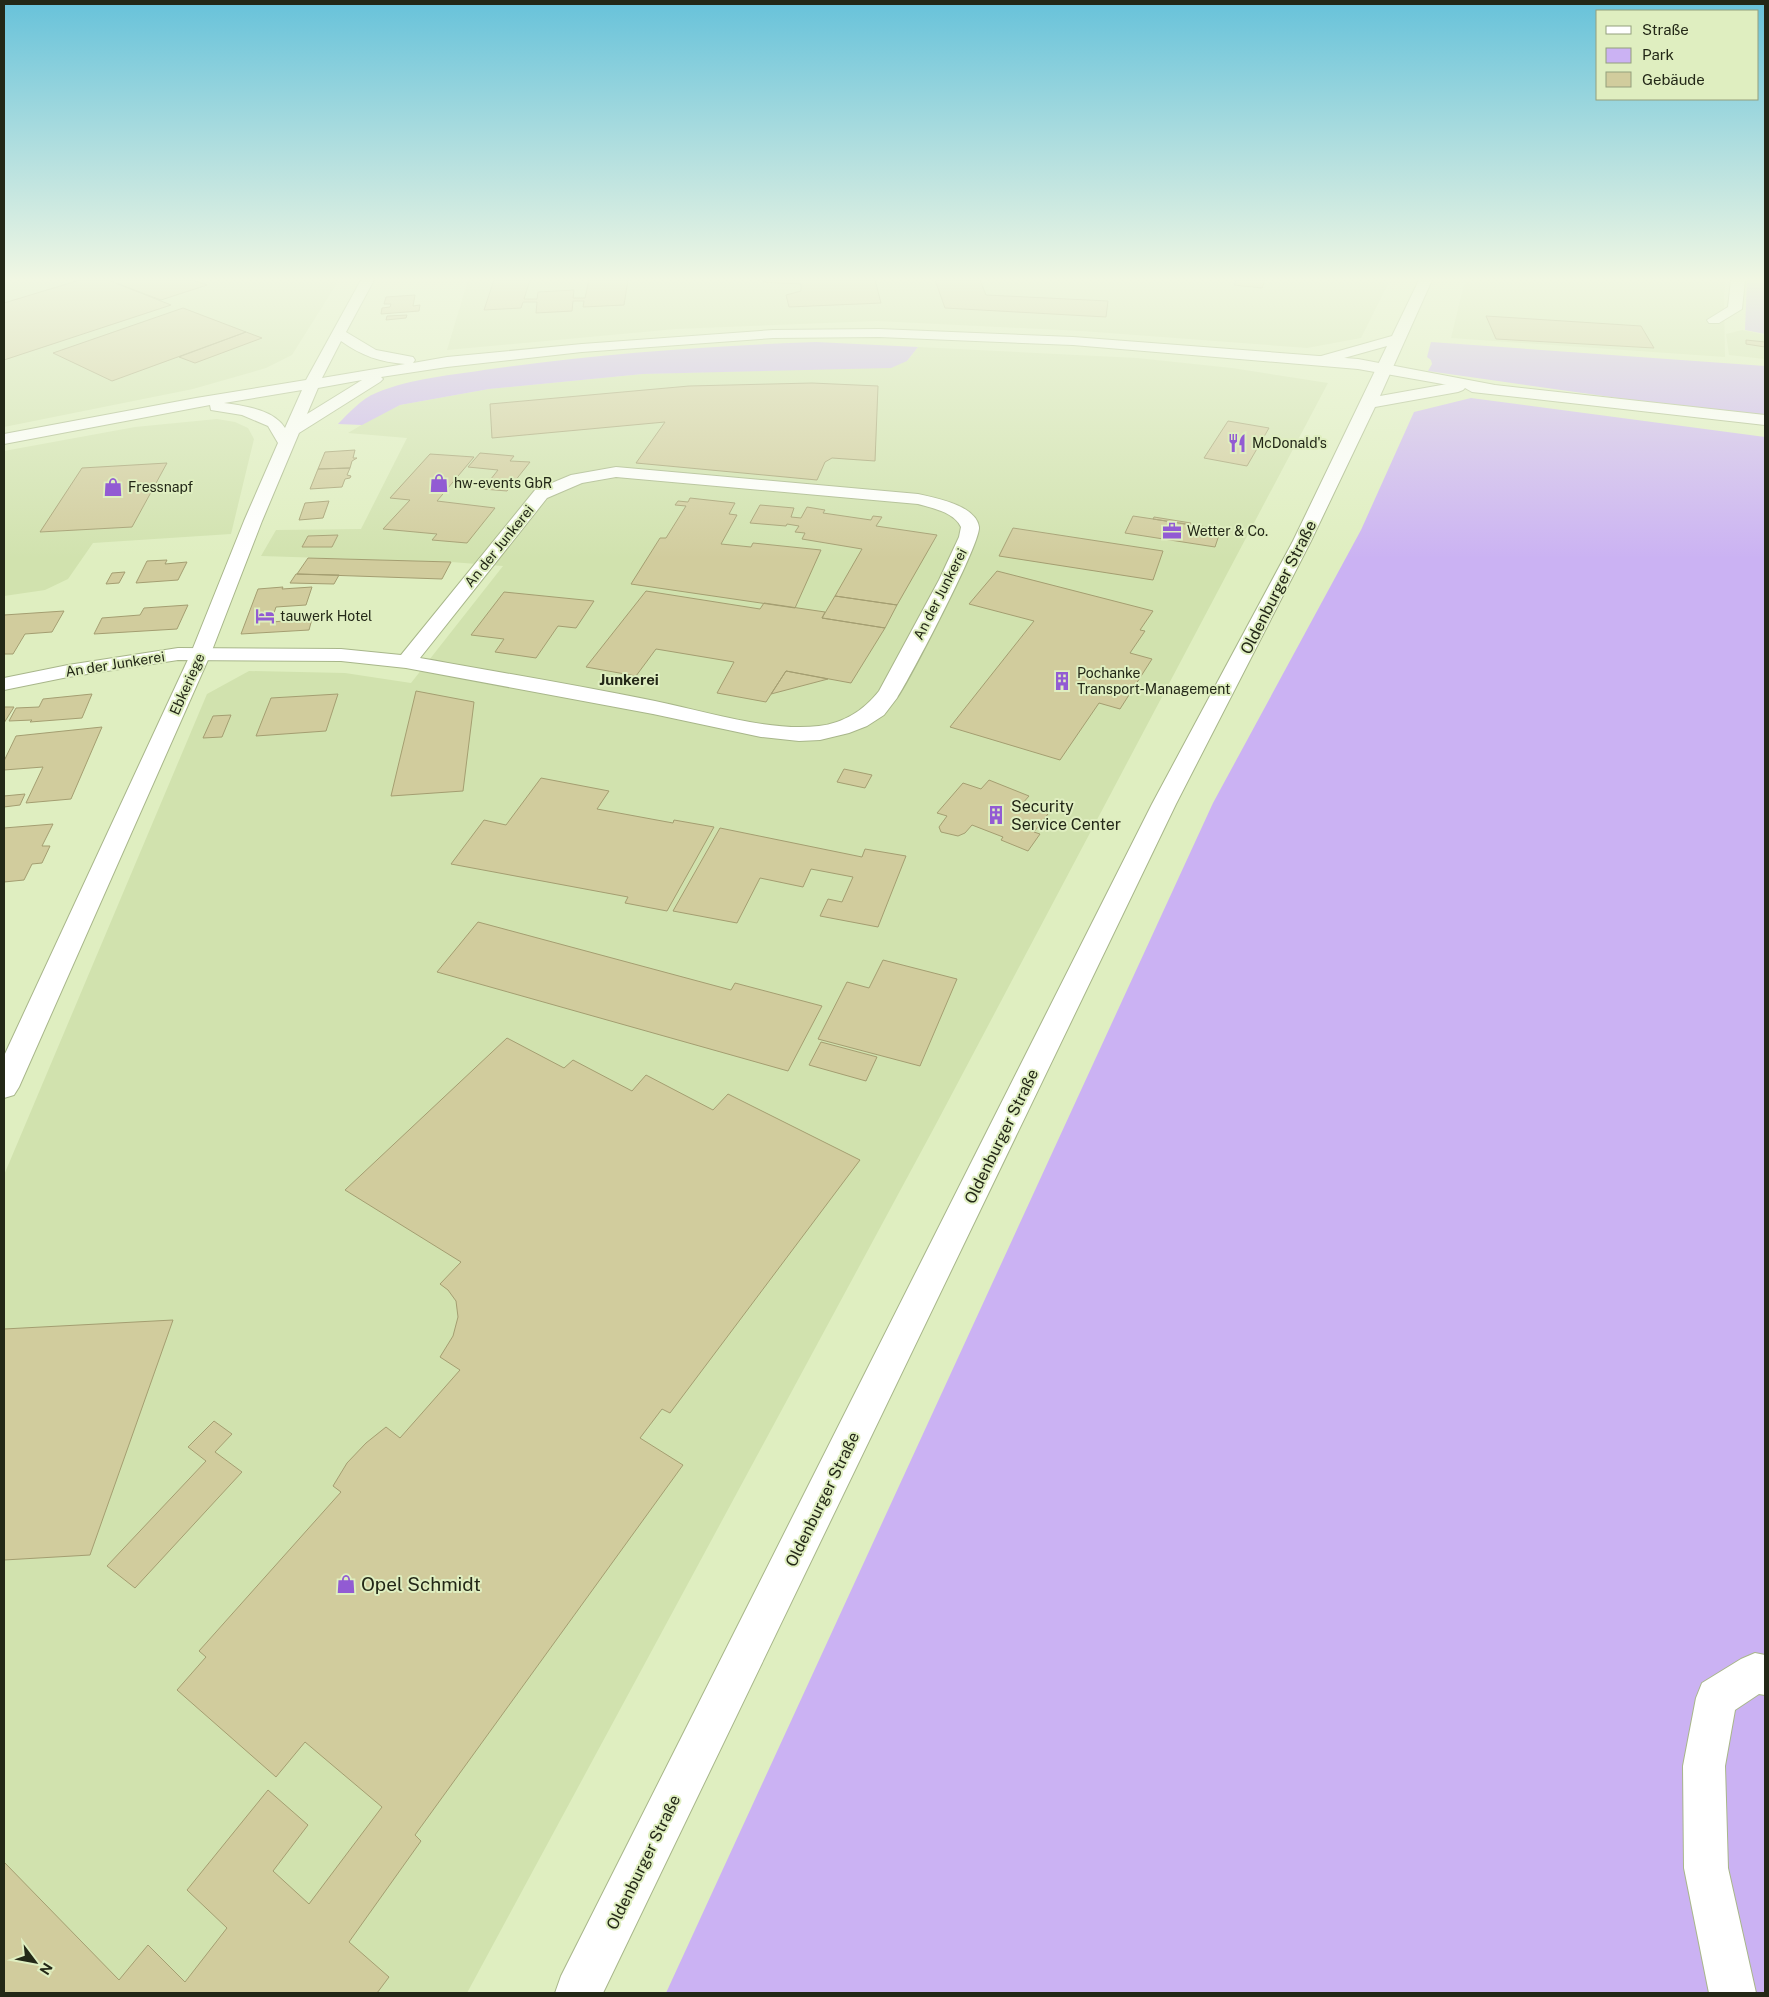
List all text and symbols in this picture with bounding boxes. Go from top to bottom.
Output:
legend [1596,10,1759,100]
text: Straße [1642,21,1689,38]
text: Park [1642,46,1674,63]
text: Gebäude [1642,71,1705,88]
restaurant icon: McDonald's [1226,432,1248,454]
place label: McDonald's [1252,435,1327,451]
shop icon: hw-events GbR [428,472,450,494]
place label: hw-events GbR [454,475,552,491]
shop icon: Fressnapf [102,476,124,498]
place label: Fressnapf [128,479,194,495]
street label: An der Junkerei [461,502,537,590]
street label: Oldenburger Straße [1236,517,1320,657]
office icon: Wetter & Co. [1161,520,1183,542]
place label: Wetter & Co. [1187,523,1268,539]
street label: An der Junkerei [910,546,970,642]
hotel icon: tauwerk Hotel [254,605,276,627]
place label: tauwerk Hotel [280,608,372,624]
street label: An der Junkerei [64,648,166,680]
street label: Ebkeriege [166,651,208,717]
place label: Pochanke Transport-Management [1077,665,1230,697]
building icon: Pochanke Transport-Management [1051,670,1073,692]
district label: Junkerei [599,671,659,688]
place label: Security Service Center [1011,797,1121,834]
building icon: Security Service Center [985,804,1007,826]
street label: Oldenburger Straße [961,1066,1042,1207]
street label: Oldenburger Straße [782,1429,863,1570]
shop icon: Opel Schmidt [335,1573,357,1595]
place label: Opel Schmidt [361,1573,481,1595]
street label: Oldenburger Straße [603,1792,684,1933]
north arrow [10,1937,60,1987]
text: N [36,1960,56,1978]

